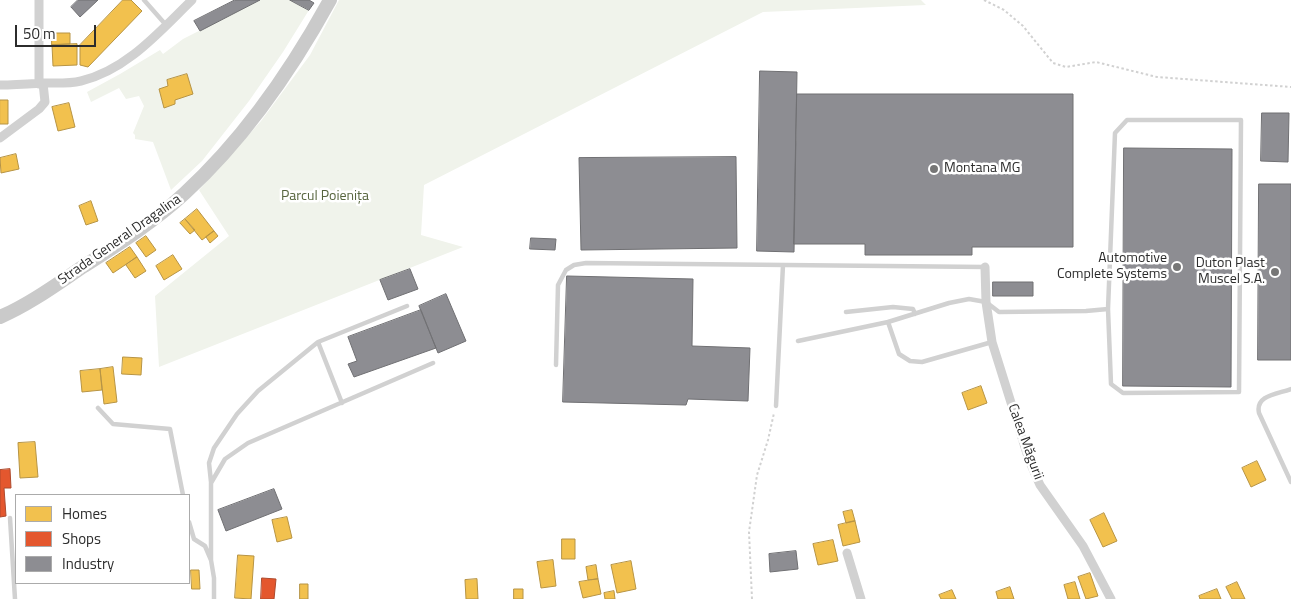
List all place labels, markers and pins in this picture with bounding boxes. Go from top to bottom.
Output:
place label: Montana MG [944,161,1020,177]
marker: Montana MG [928,163,940,175]
place label: Automotive Complete Systems [1057,251,1167,284]
place label: Duton Plast Muscel S.A. [1196,256,1265,288]
marker: Automotive Complete Systems [1171,261,1183,273]
marker: Duton Plast Muscel S.A. [1269,266,1281,278]

